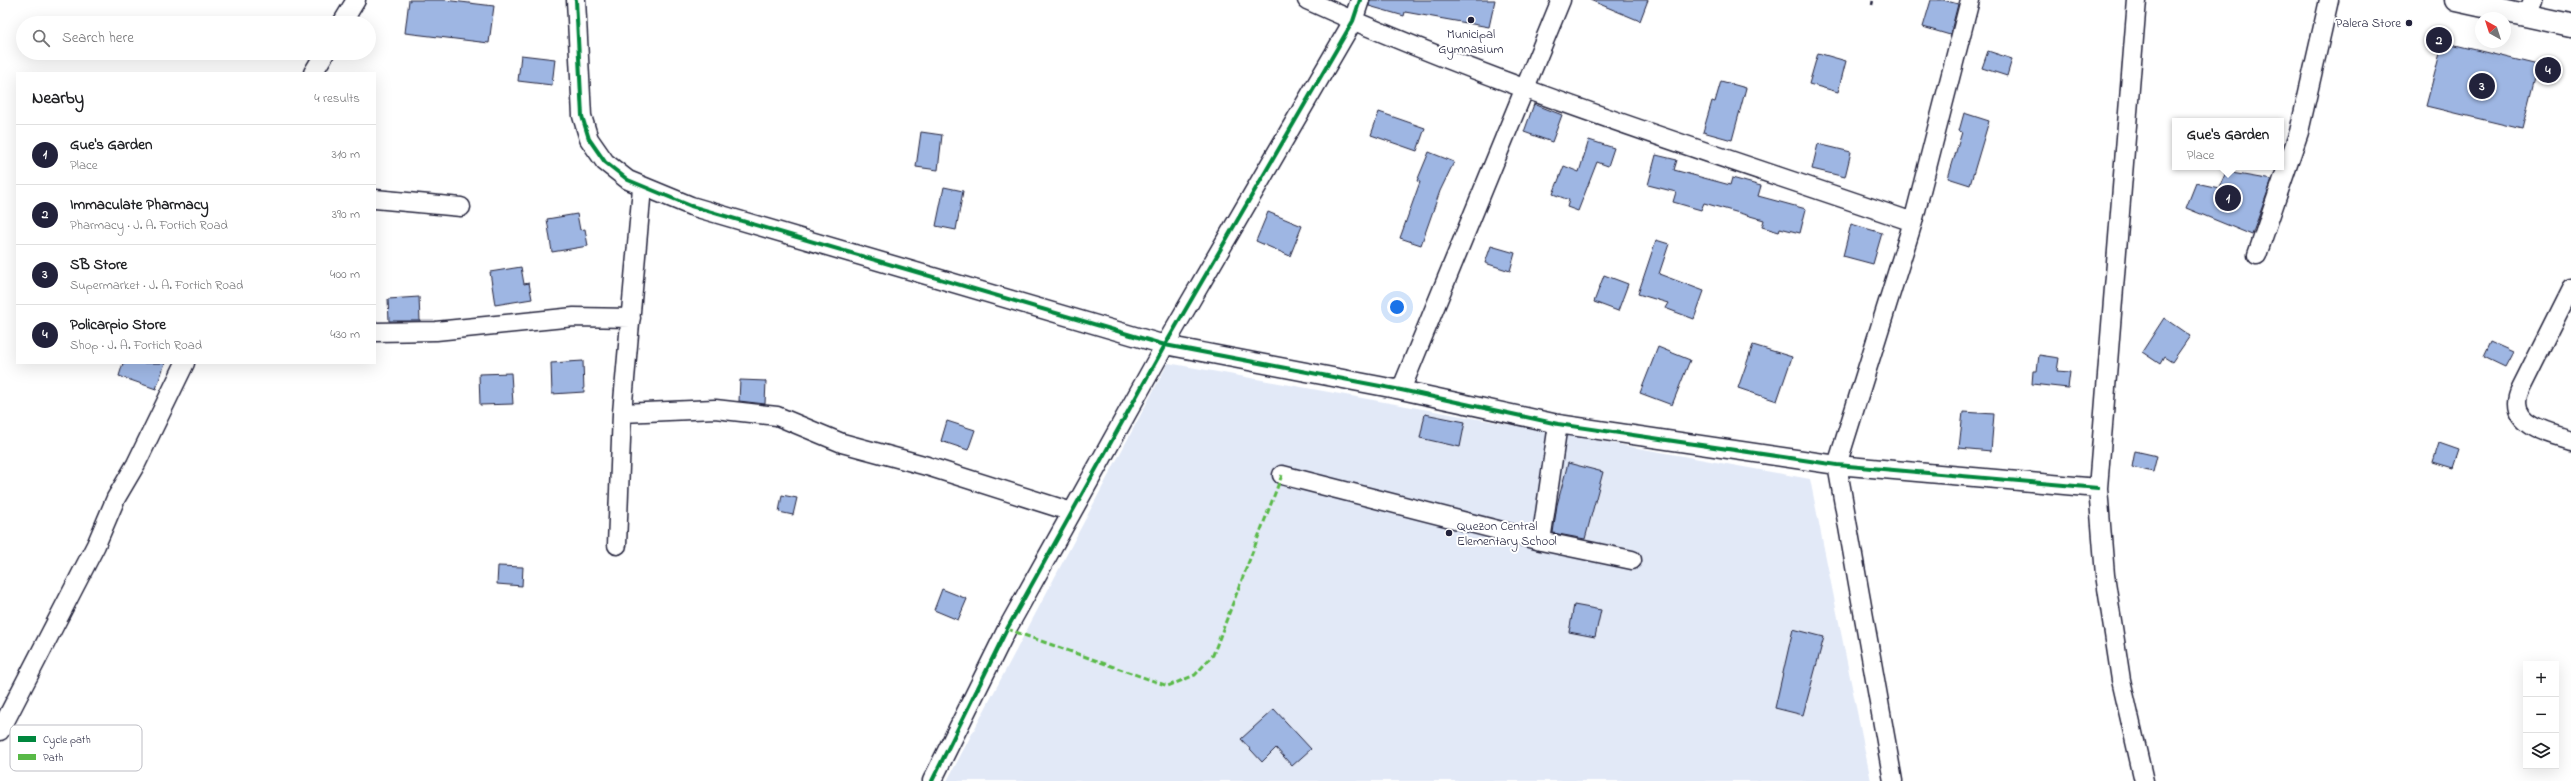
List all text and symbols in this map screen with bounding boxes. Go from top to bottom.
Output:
north arrow [2475,12,2511,48]
place label: Palera Store [2336,14,2401,33]
marker: Municipal Gymnasium [1466,15,1476,25]
search box [16,16,376,60]
marker: Palera Store [2404,18,2414,28]
place label: Municipal Gymnasium [1438,25,1504,60]
pin: 2 [2426,25,2452,55]
icon: search [30,27,52,49]
text: Search here [62,27,134,49]
pin: 4 [2535,55,2561,85]
pin: 3 [2469,71,2495,101]
text: Nearby [32,86,84,111]
text: 4 results [314,89,360,108]
popup [2172,118,2284,170]
text: Gue's Garden [2187,124,2269,146]
text: Gue's Garden [70,134,152,156]
text: 1 [43,145,47,164]
text: 310 m [332,145,360,164]
text: Place [2187,146,2214,165]
text: Place [70,156,98,175]
pin: 1 [2215,183,2241,213]
text: Immaculate Pharmacy [70,194,209,216]
text: 2 [42,205,48,224]
text: 390 m [332,205,360,224]
text: Pharmacy · J. A. Fortich Road [70,216,228,235]
text: SB Store [70,254,127,276]
text: 3 [42,265,48,284]
text: 400 m [330,265,360,284]
text: Supermarket · J. A. Fortich Road [70,276,243,295]
your location [1387,297,1407,317]
text: Policarpio Store [70,314,166,336]
text: 4 [42,325,48,344]
text: 430 m [330,325,360,344]
text: Shop · J. A. Fortich Road [70,336,202,355]
place label: Quezon Central Elementary School [1457,517,1557,552]
marker: Quezon Central Elementary School [1444,528,1454,538]
map controls [2523,661,2559,769]
button: + [2523,661,2559,697]
button: − [2523,697,2559,733]
legend [10,725,142,771]
text: Cycle path [43,732,91,749]
button: layers [2523,733,2559,769]
text: Path [43,750,64,766]

